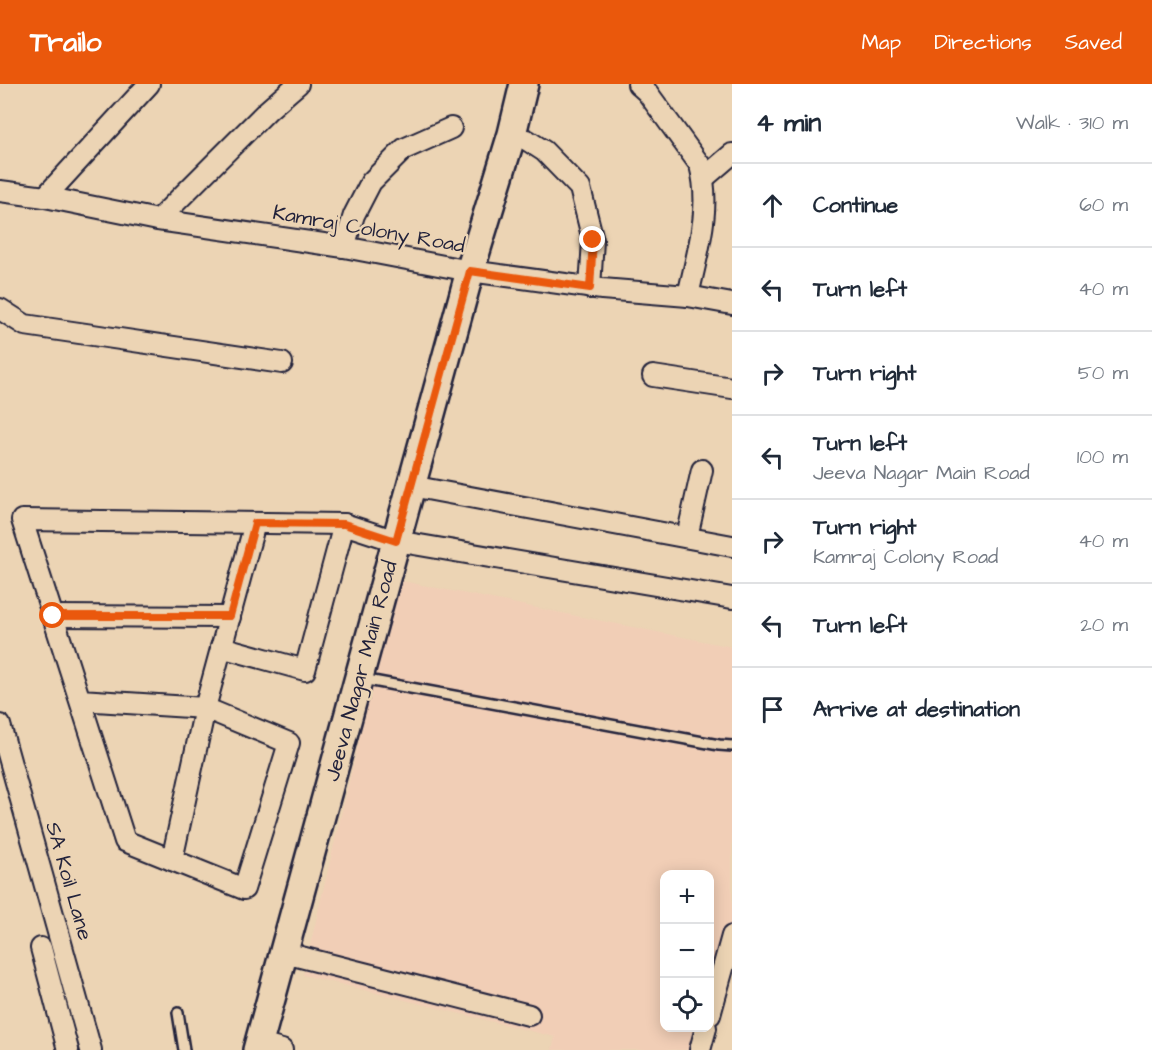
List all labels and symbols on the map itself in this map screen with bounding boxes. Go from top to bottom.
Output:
street label: Kamraj Colony Road [270,198,468,262]
route end [579,226,605,252]
street label: Jeeva Nagar Main Road [318,557,406,785]
route start [39,602,65,628]
street label: SA Koil Lane [38,818,100,944]

